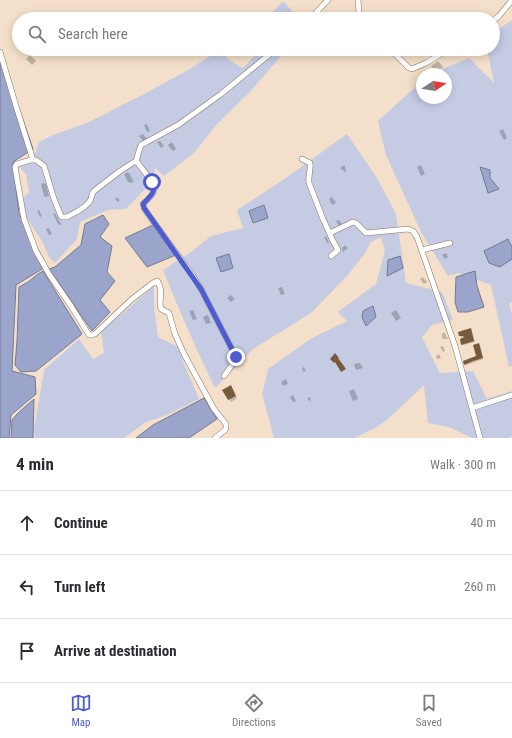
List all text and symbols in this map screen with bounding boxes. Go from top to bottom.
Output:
search box [12,12,500,56]
icon: search [26,23,48,45]
text: Search here [58,25,128,43]
north arrow [416,68,452,104]
route start [143,173,161,191]
route end [227,348,245,366]
text: 4 min [16,454,54,474]
text: Walk · 300 m [430,457,496,472]
icon: ahead [16,512,38,534]
text: Continue [54,514,108,532]
text: 40 m [470,515,496,530]
icon: left [16,576,38,598]
text: Turn left [54,578,105,596]
text: 260 m [464,579,496,594]
icon: arrive [16,640,38,662]
text: Arrive at destination [54,642,177,660]
tab: Map [70,692,92,729]
tab: Directions [232,692,276,729]
tab: Saved [416,692,442,729]

